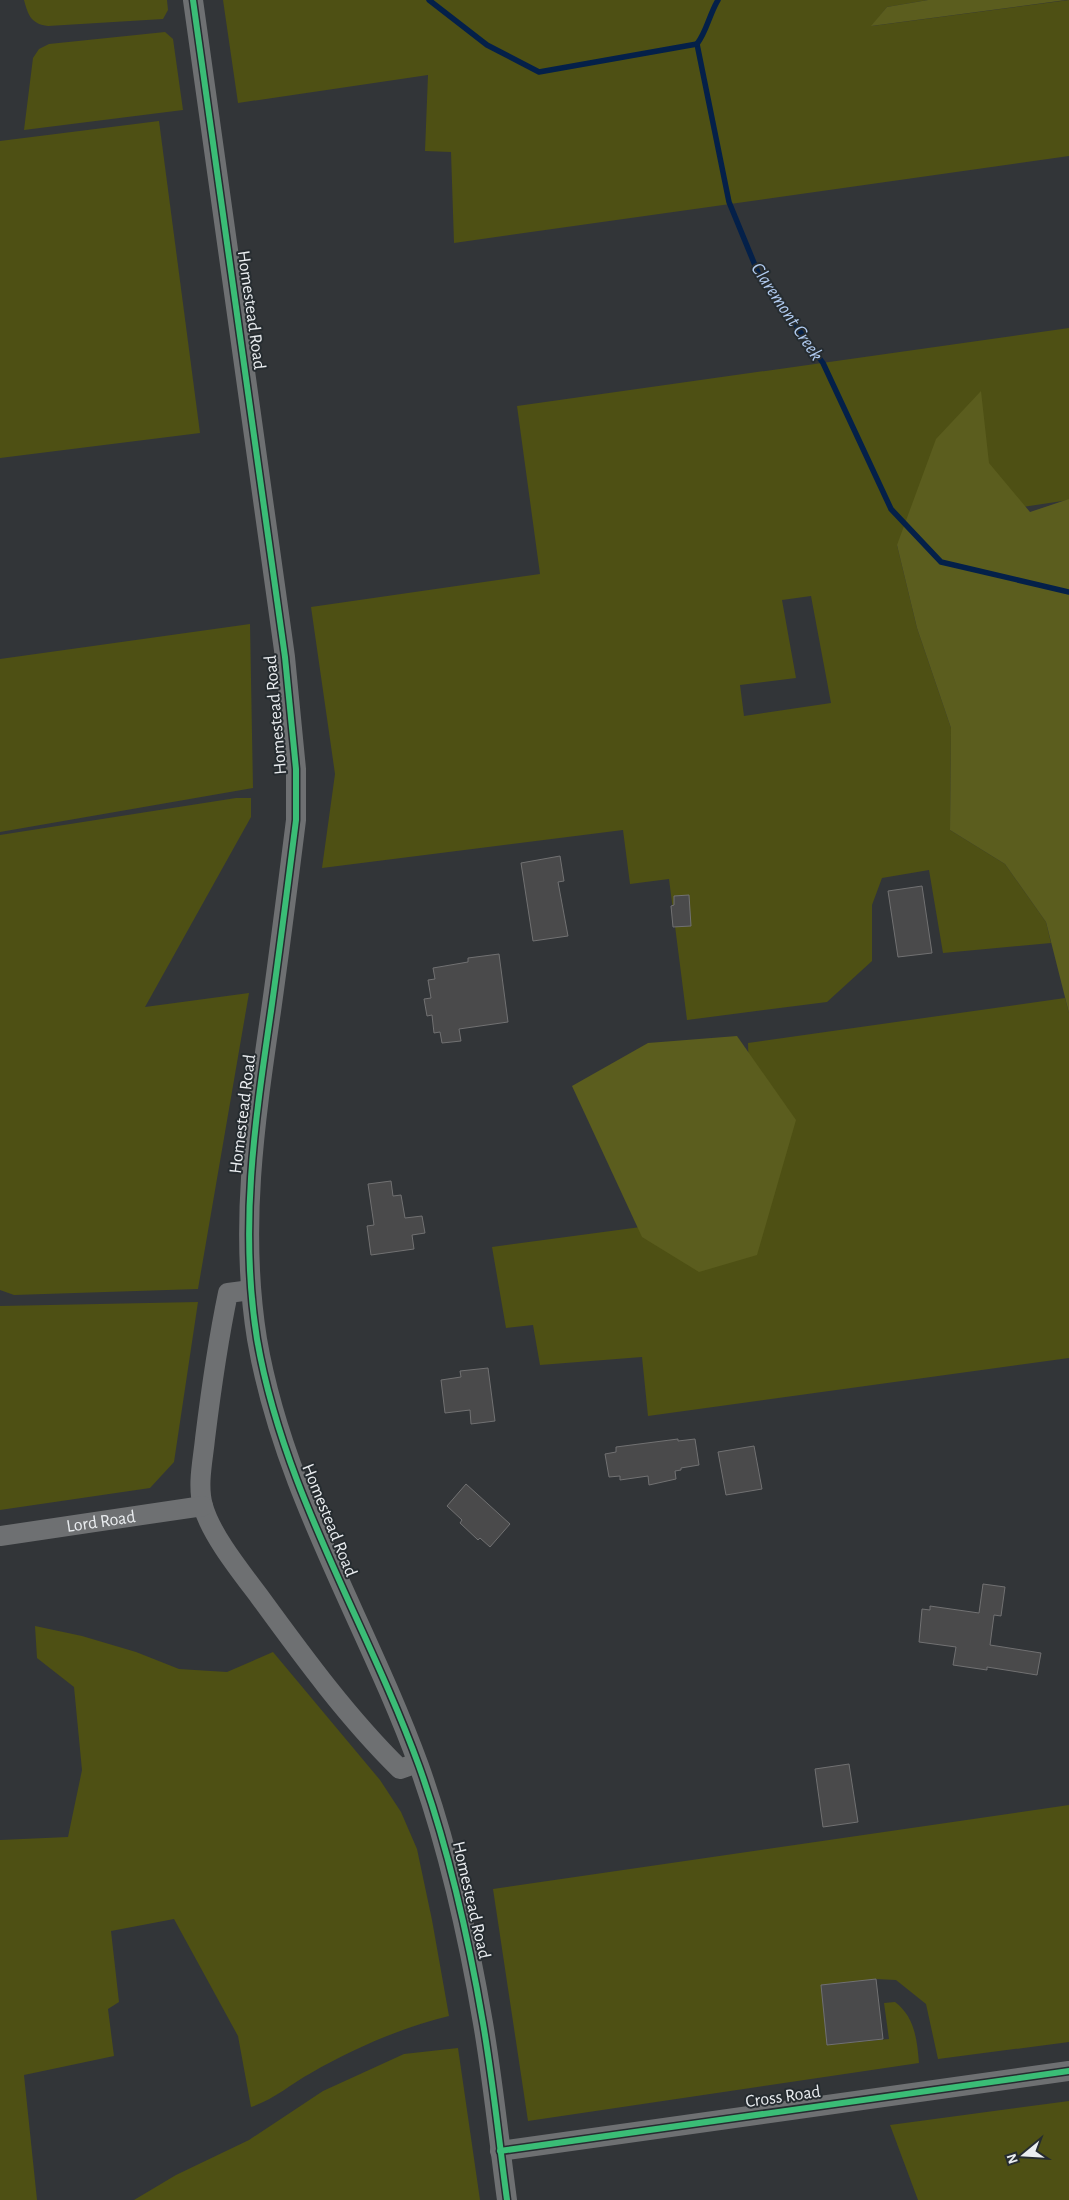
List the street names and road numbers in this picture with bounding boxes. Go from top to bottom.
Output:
street label: Homestead Road [234,249,268,371]
street label: Homestead Road [262,654,290,776]
street label: Homestead Road [227,1053,259,1175]
street label: Homestead Road [298,1461,360,1579]
street label: Lord Road [65,1508,137,1536]
street label: Homestead Road [449,1840,493,1961]
street label: Cross Road [744,2083,822,2111]

